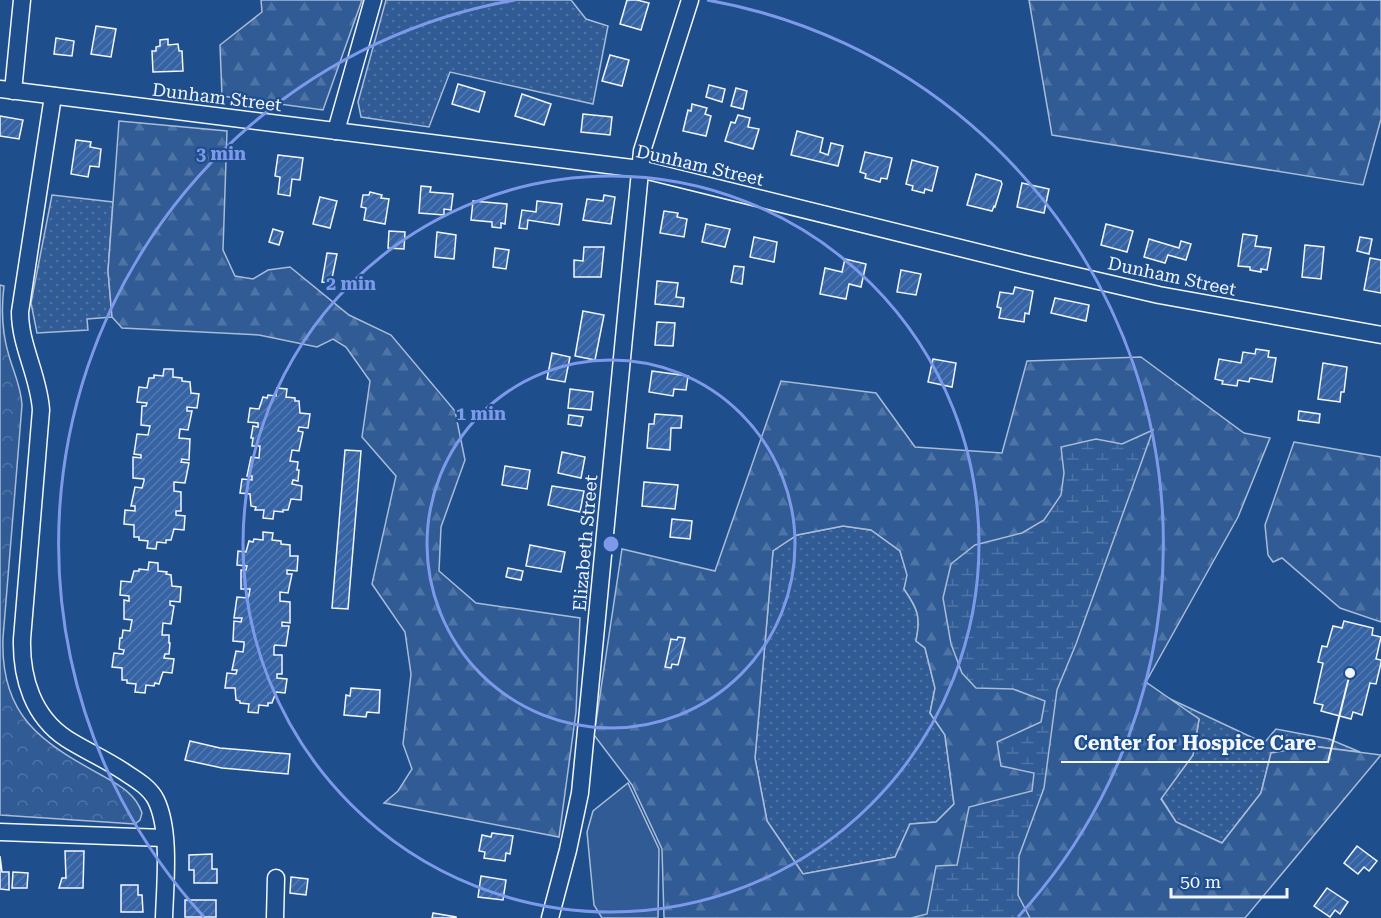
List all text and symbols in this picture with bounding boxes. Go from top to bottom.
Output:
street label: Dunham Street [151,79,283,115]
street label: Dunham Street [634,140,766,190]
text: 3 min [196,143,246,164]
street label: Dunham Street [1106,252,1238,300]
text: 2 min [326,273,376,294]
text: 1 min [456,403,506,424]
street label: Elizabeth Street [569,474,601,612]
centre of rings [601,534,621,554]
callout: Center for Hospice Care [1061,724,1328,762]
text: Center for Hospice Care [1074,731,1317,755]
scale bar [1171,861,1286,899]
text: 50 m [1180,871,1221,892]

